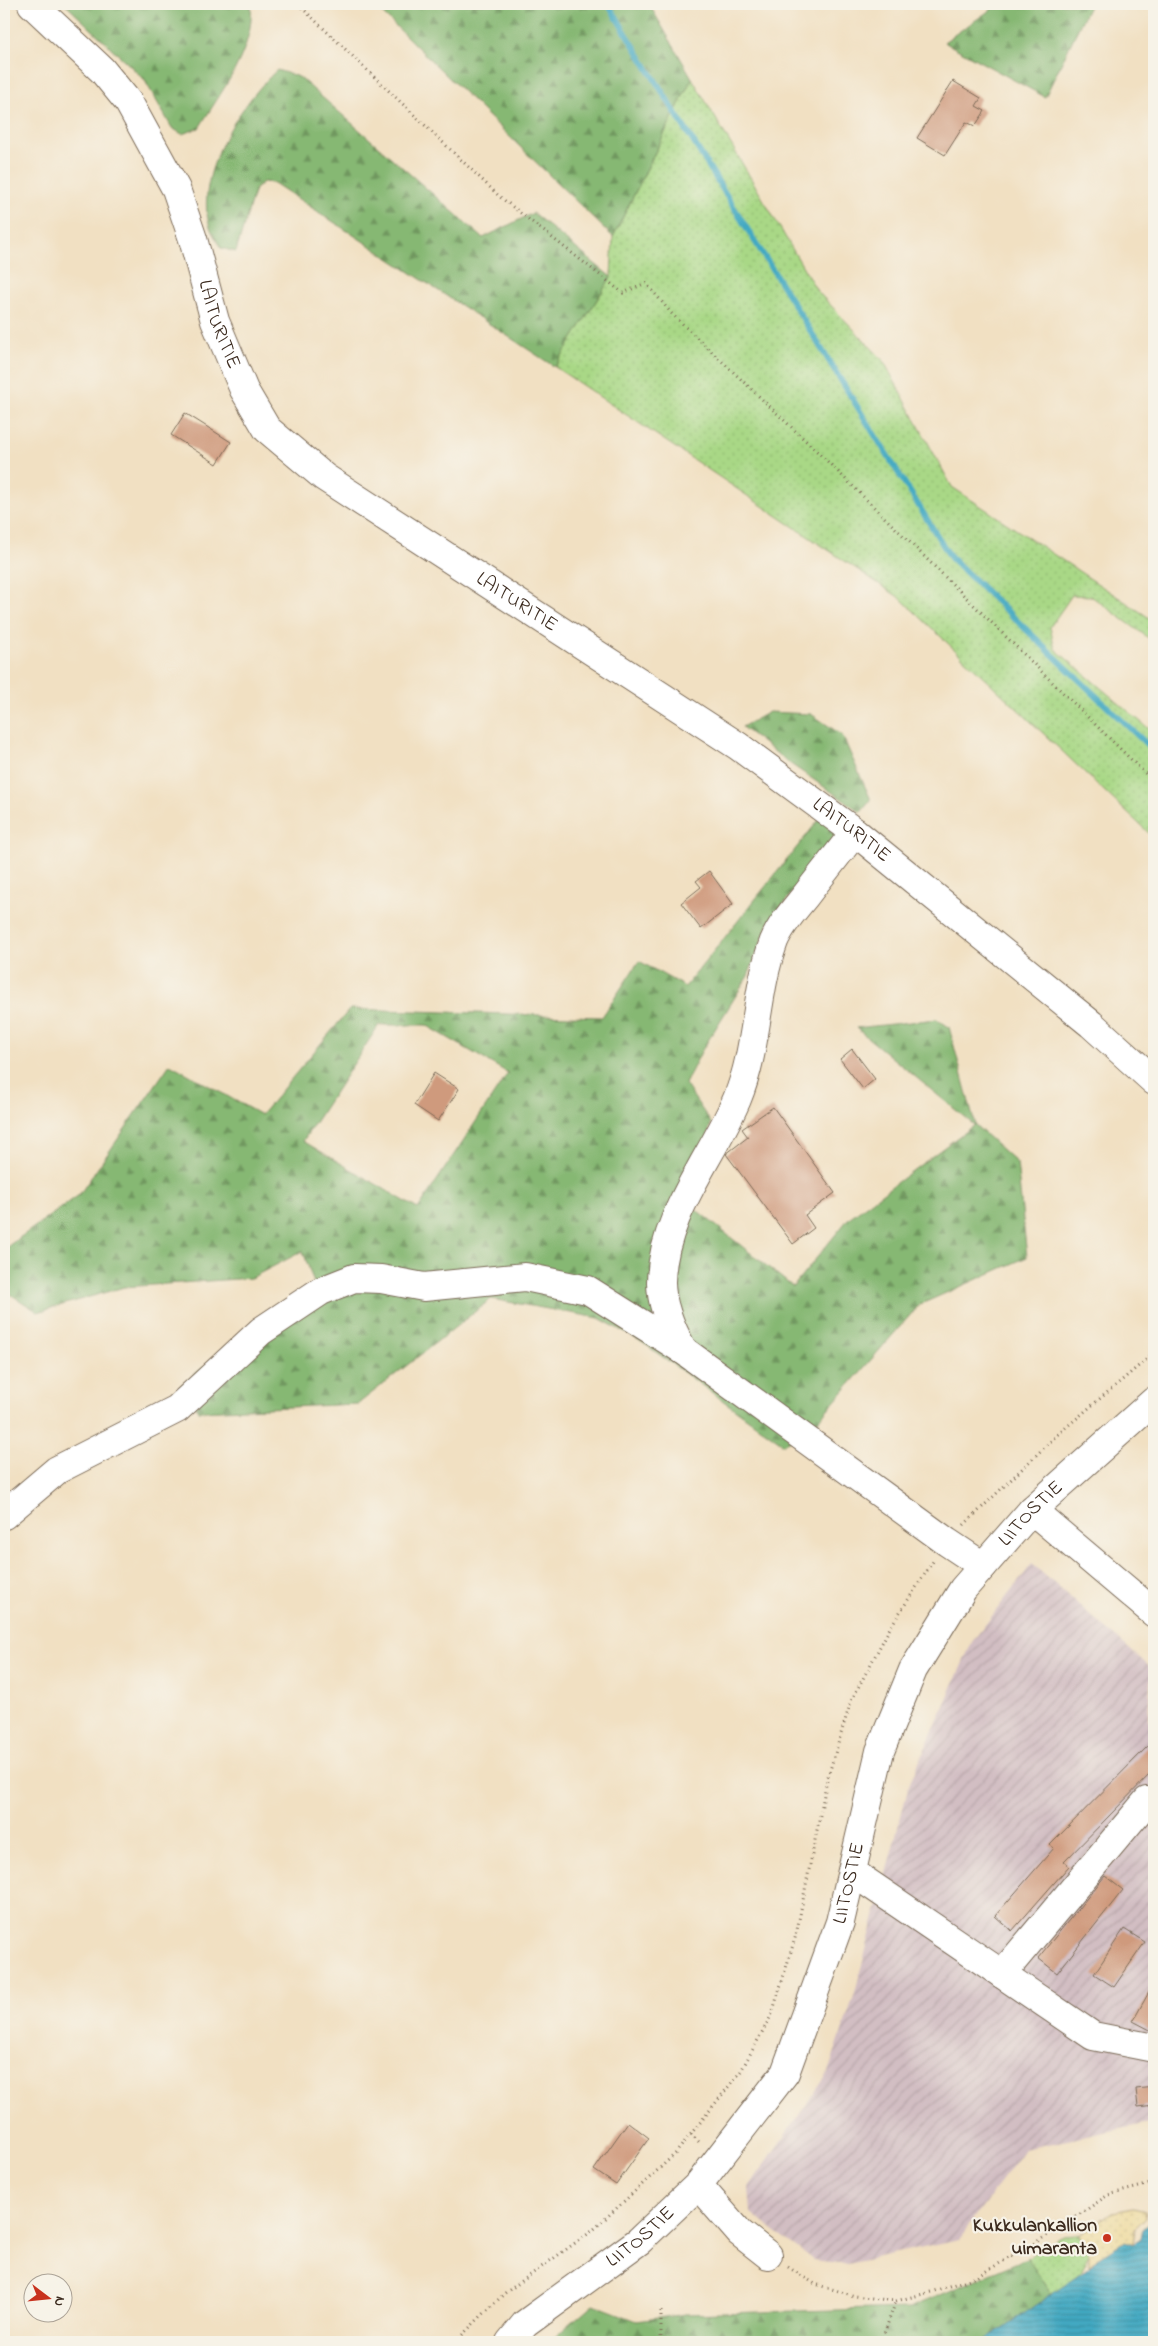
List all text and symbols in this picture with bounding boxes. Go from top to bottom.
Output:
street label: LAITURITIE [190,277,248,373]
street label: LAITURITIE [470,565,563,640]
street label: LAITURITIE [806,790,897,870]
street label: LIITOSTIE [992,1474,1070,1553]
street label: LIITOSTIE [826,1840,873,1927]
street label: LIITOSTIE [600,2200,682,2275]
place label: Kukkulankallion uimaranta [973,2212,1097,2264]
marker: Kukkulankallion uimaranta [1101,2232,1113,2244]
north arrow [22,2274,72,2324]
text: N [48,2294,70,2309]

